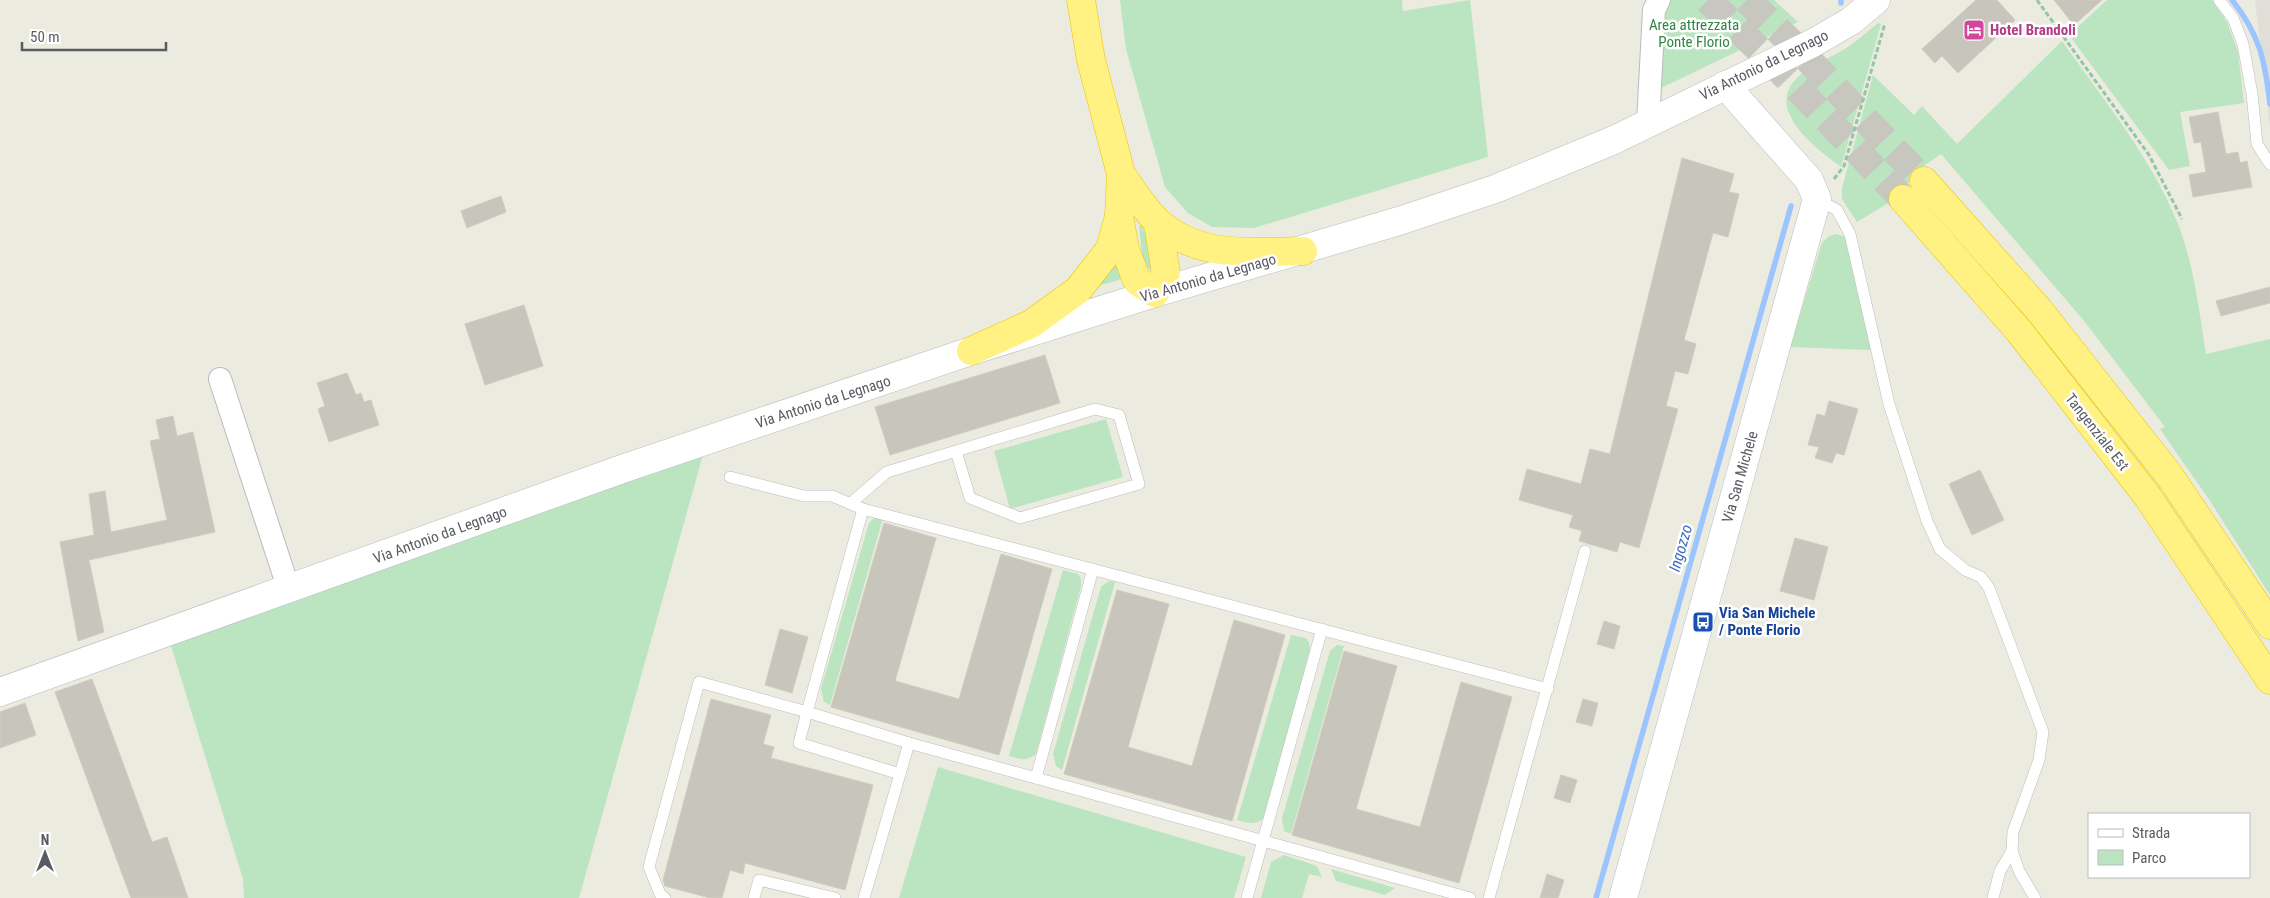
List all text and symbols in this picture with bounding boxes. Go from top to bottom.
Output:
park label: Area attrezzata Ponte Florio [1649,16,1739,51]
hotel icon: Hotel Brandoli [1962,18,1986,42]
scale bar [22,20,166,52]
place label: Hotel Brandoli [1990,21,2076,39]
street label: Via Antonio da Legnago [1697,26,1831,104]
text: 50 m [30,28,60,46]
street label: Via Antonio da Legnago [1138,250,1278,306]
street label: Via Antonio da Legnago [753,372,893,432]
street label: Tangenziale Est [2061,390,2133,474]
street label: Via San Michele [1718,429,1762,525]
street label: Via Antonio da Legnago [371,502,509,568]
water label: Ingozzo [1665,522,1696,574]
place label: Via San Michele / Ponte Florio [1719,604,1816,639]
bus stop icon: Via San Michele / Ponte Florio [1691,610,1715,634]
legend [2088,813,2250,878]
text: Strada [2132,824,2170,842]
north arrow [20,828,70,878]
text: N [41,832,49,848]
text: Parco [2132,849,2166,867]

